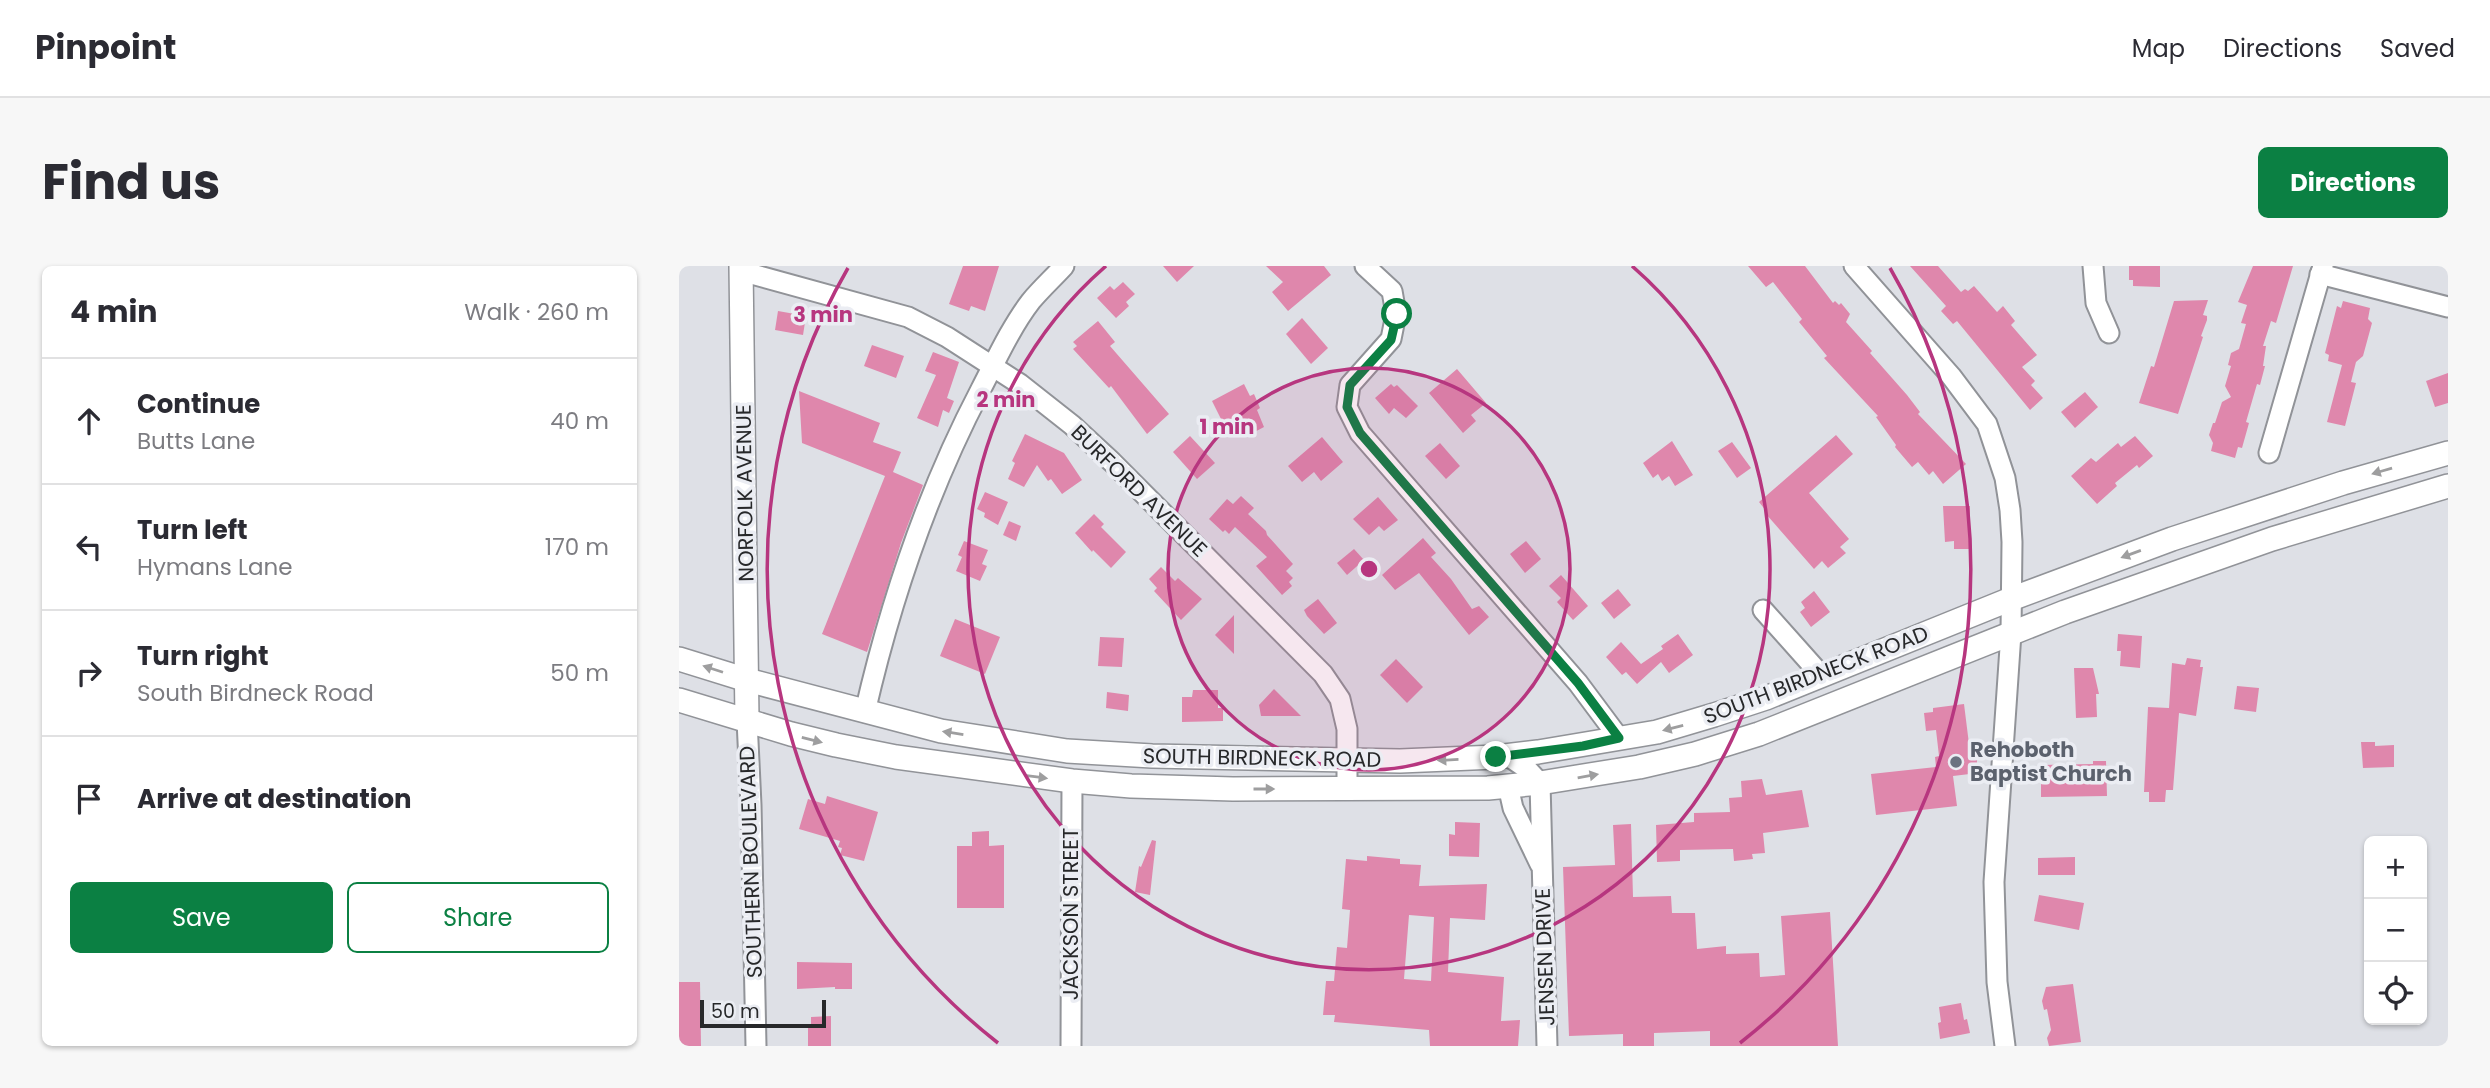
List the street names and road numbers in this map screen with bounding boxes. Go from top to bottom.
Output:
street label: NORFOLK AVENUE [728,404,761,582]
street label: BURFORD AVENUE [1065,418,1214,563]
street label: SOUTH BIRDNECK ROAD [1699,618,1932,731]
street label: SOUTH BIRDNECK ROAD [1143,741,1381,774]
street label: SOUTHERN BOULEVARD [732,745,769,979]
street label: JACKSON STREET [1056,828,1085,1000]
street label: JENSEN DRIVE [1528,888,1561,1026]

